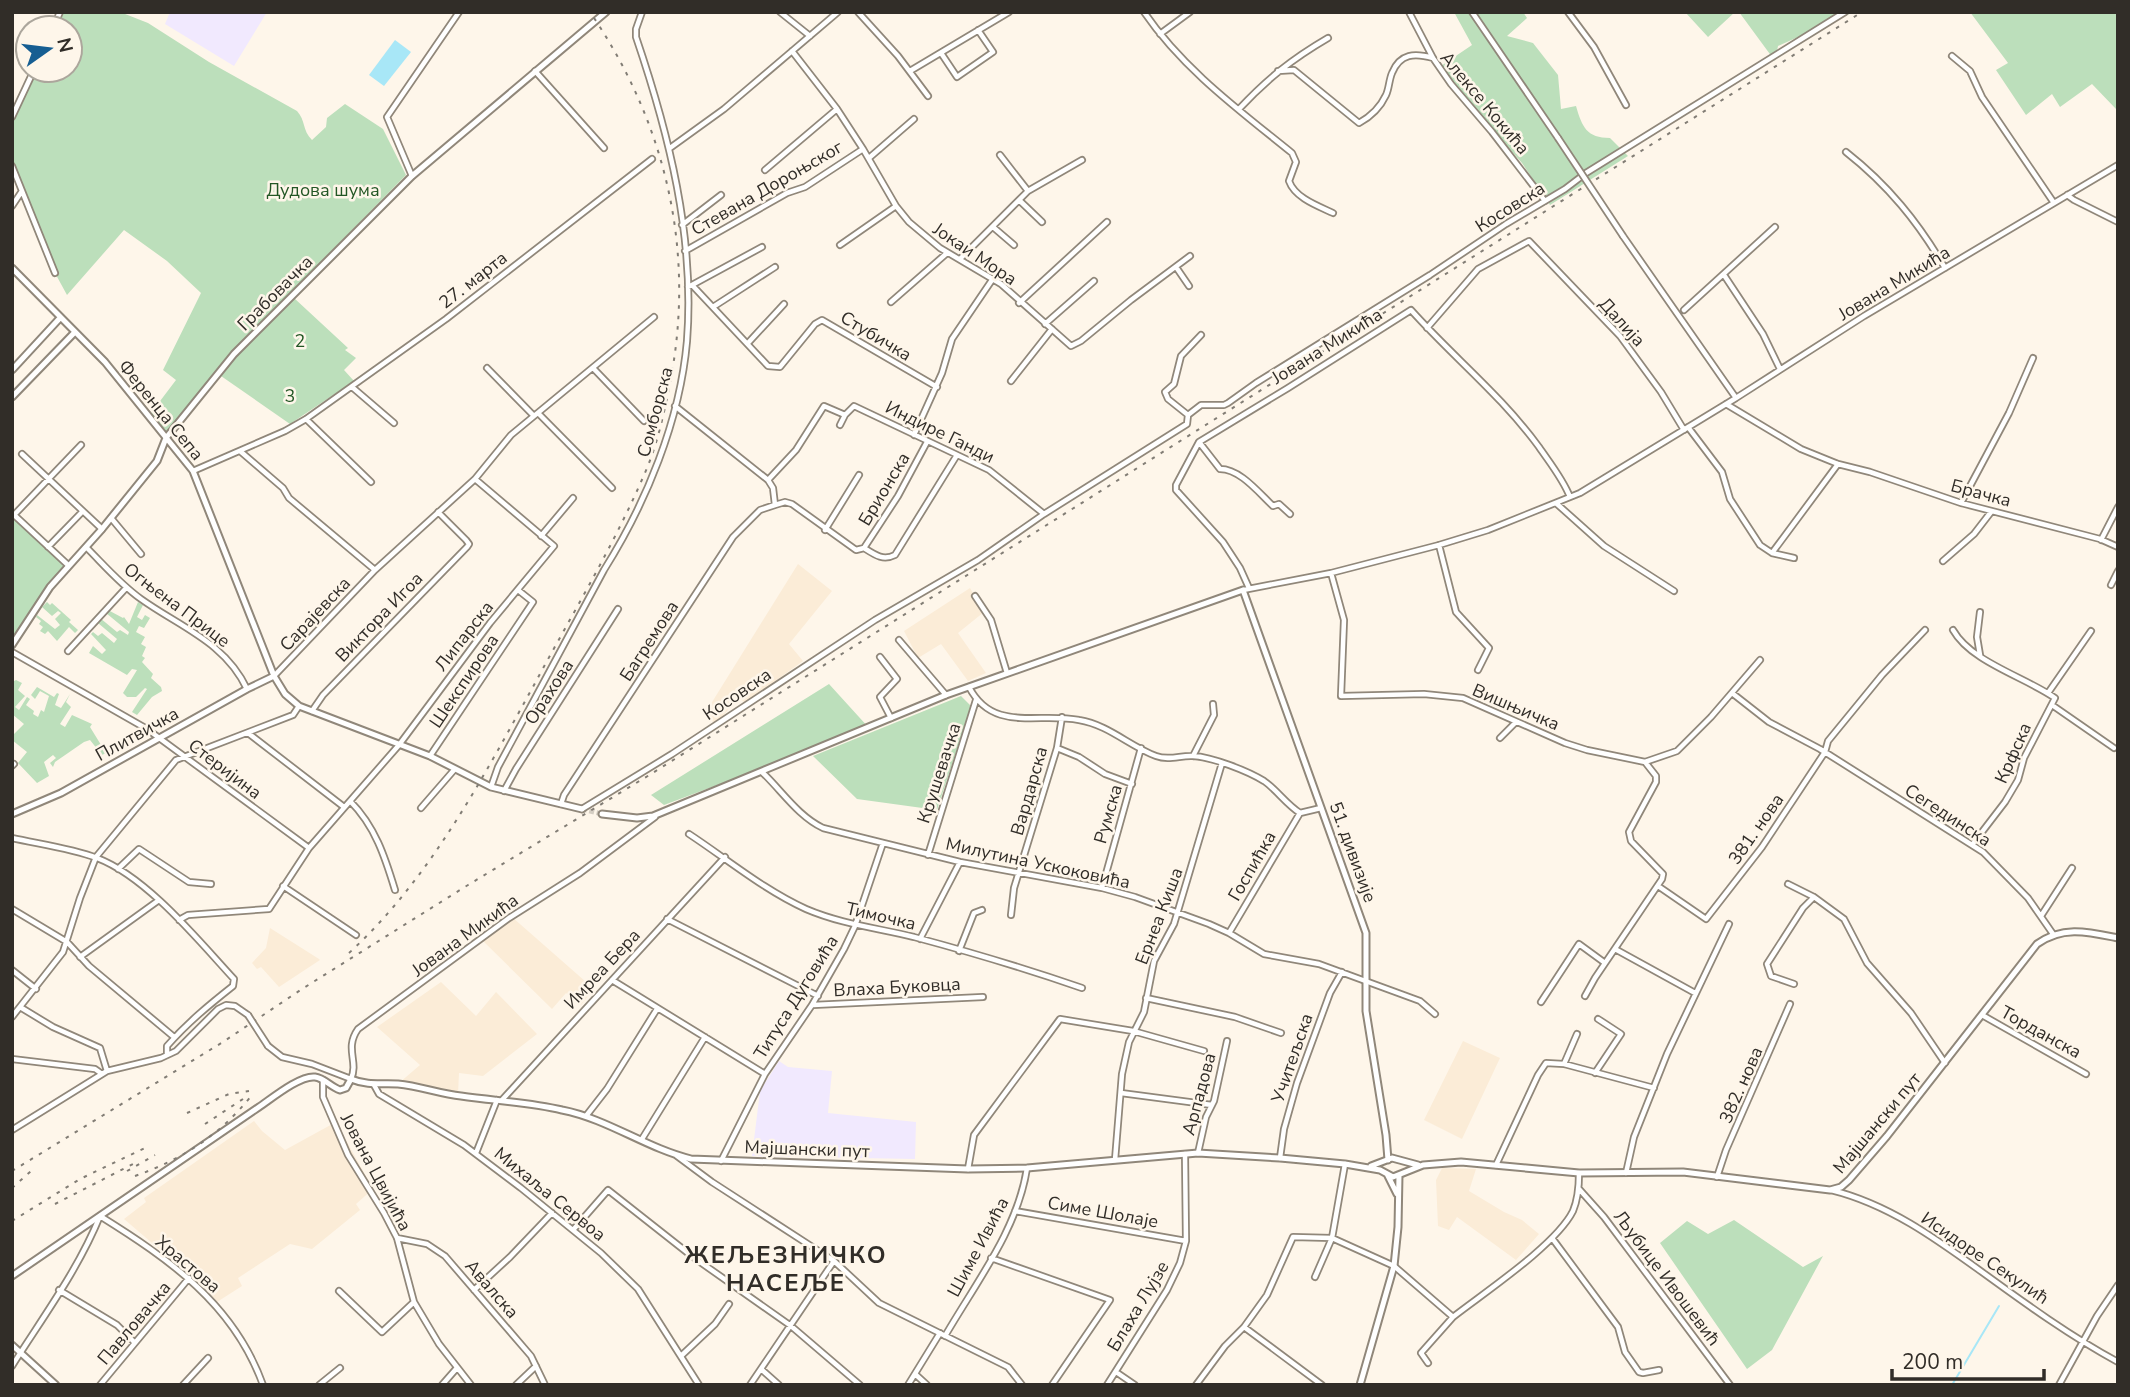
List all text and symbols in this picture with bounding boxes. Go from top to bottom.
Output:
north arrow [14,14,84,84]
text: N [50,35,79,55]
street label: Алексе Кокића [1435,47,1535,159]
street label: Стевана Дороњског [687,135,847,241]
street label: Косовска [1471,176,1549,238]
park label: Дудова шума [266,178,380,202]
street label: Јокаи Мора [928,217,1022,291]
street label: Јована Микића [1833,240,1954,326]
street label: 27. марта [434,246,512,314]
street label: Грабовачка [232,250,318,336]
street label: Далија [1593,292,1651,352]
street label: Јована Микића [1266,302,1387,390]
street label: Стубичка [836,305,916,367]
park label: 2 [295,329,305,353]
street label: Ференца Сепа [113,355,209,465]
street label: Сомборска [631,364,679,460]
park label: 3 [285,384,295,408]
street label: Индире Ганди [881,395,999,469]
street label: Брионска [853,448,915,530]
street label: Брачка [1948,473,2014,513]
street label: Огњена Прице [119,557,235,653]
street label: Виктора Игоа [330,567,428,667]
street label: Сарајевска [274,572,356,656]
street label: Липарска [429,596,499,676]
street label: Багремова [614,596,684,686]
street label: Шекспирова [424,629,504,733]
street label: Орахова [519,655,579,729]
street label: Косовска [698,662,776,726]
street label: Вишњичка [1469,678,1563,736]
street label: Плитвичка [91,701,183,767]
street label: Крфска [1989,719,2037,787]
street label: Крушевачка [911,720,967,826]
street label: Стеријина [183,733,267,805]
street label: Вардарска [1005,744,1053,838]
street label: Сегединска [1900,778,1996,852]
street label: Румска [1088,782,1128,846]
street label: 381. нова [1723,789,1789,869]
street label: 51. дивизије [1324,798,1382,906]
street label: Госпићка [1222,827,1282,905]
street label: Милутина Ускоковића [944,832,1132,894]
street label: Ернеа Киша [1130,864,1188,968]
street label: Јована Микића [406,888,523,982]
street label: Тимочка [844,896,918,936]
street label: Имреа Бера [558,924,646,1014]
street label: Титуса Дуговића [748,931,844,1063]
street label: Влаха Буковца [833,972,961,1002]
street label: Торданска [1996,1000,2086,1064]
street label: Учитељска [1265,1010,1318,1107]
street label: 382. нова [1713,1043,1769,1127]
street label: Арпадова [1176,1050,1222,1138]
street label: Мајшански пут [1828,1067,1926,1179]
street label: Јована Цвијића [334,1108,417,1235]
street label: Мајшански пут [744,1135,870,1163]
street label: Михаља Сервоа [489,1141,611,1247]
street label: Симе Шолаје [1046,1190,1160,1234]
street label: Шиме Ивића [942,1193,1014,1301]
street label: Љубице Ивошевић [1608,1205,1726,1351]
street label: Исидоре Секулић [1916,1206,2054,1310]
street label: Храстова [150,1230,226,1298]
district label: ЖЕЉЕЗНИЧКО НАСЕЉЕ [684,1239,888,1299]
street label: Авалска [460,1254,524,1324]
street label: Блаха Лујзе [1102,1256,1174,1356]
street label: Павловачка [92,1276,176,1370]
scale bar [1892,1338,2044,1382]
text: 200 m [1902,1348,1963,1376]

